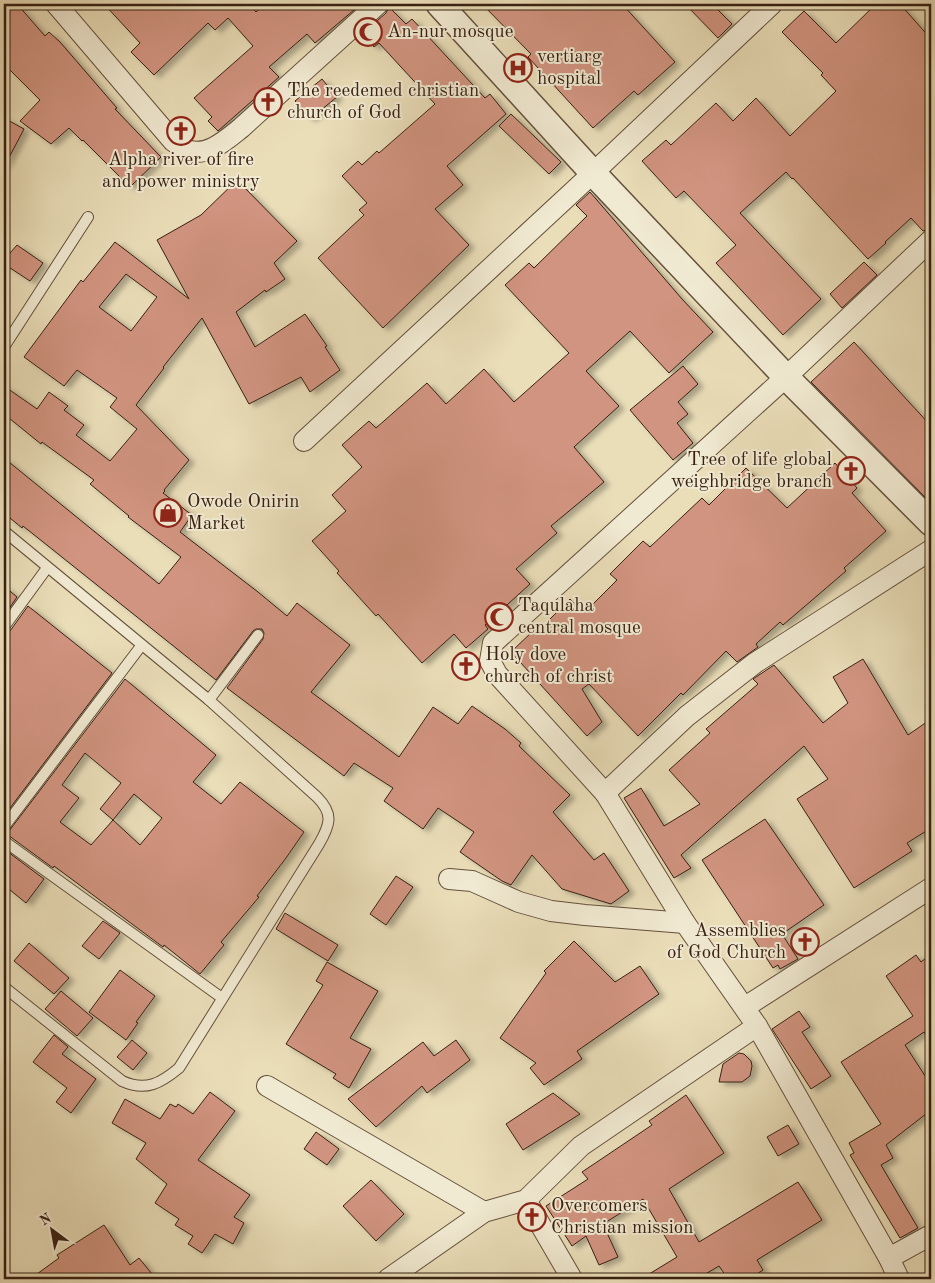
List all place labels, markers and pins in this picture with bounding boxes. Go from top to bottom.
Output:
mosque icon: An-nur mosque [353,17,383,47]
place label: An-nur mosque [387,23,514,42]
place label: vertiarg hospital [537,48,603,89]
hospital icon: vertiarg hospital [503,53,533,83]
place label: The reedemed christian church of God [287,82,479,123]
church icon: The reedemed christian church of God [253,87,283,117]
church icon: Alpha river of fire and power ministry [166,116,196,146]
place label: Alpha river of fire and power ministry [102,151,260,192]
place label: Tree of life global weighbridge branch [671,451,832,492]
church icon: Tree of life global weighbridge branch [836,456,866,486]
place label: Owode Onirin Market [187,493,299,534]
shop icon: Owode Onirin Market [153,498,183,528]
place label: Taqulaha central mosque [518,597,641,638]
mosque icon: Taqulaha central mosque [484,602,514,632]
place label: Holy dove church of christ [485,646,613,687]
church icon: Holy dove church of christ [451,651,481,681]
place label: Assemblies of God Church [667,922,786,963]
church icon: Assemblies of God Church [790,927,820,957]
place label: Overcomers Christian mission [551,1197,694,1238]
church icon: Overcomers Christian mission [517,1202,547,1232]

